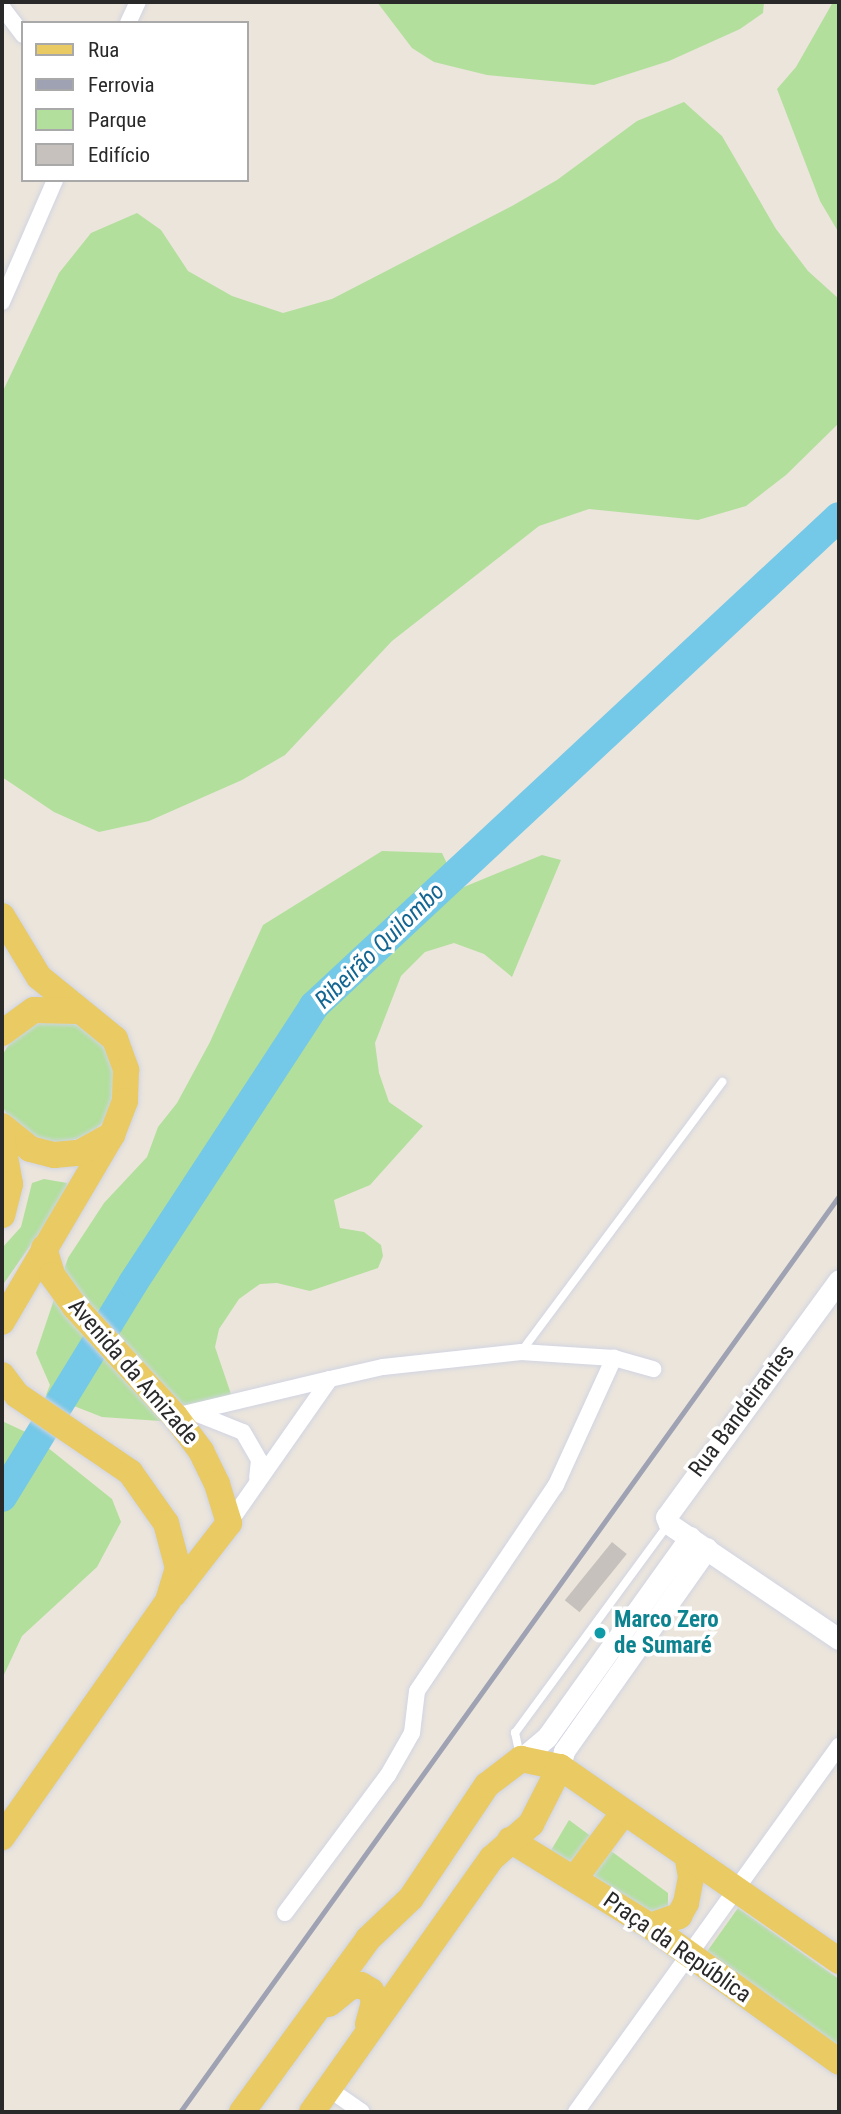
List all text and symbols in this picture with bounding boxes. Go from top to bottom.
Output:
legend [21,21,248,182]
text: Rua [88,38,119,62]
text: Ferrovia [88,73,155,97]
text: Parque [88,108,146,132]
text: Edifício [88,143,150,167]
water label: Ribeirão Quilombo [309,877,451,1015]
street label: Avenida da Amizade [62,1293,204,1451]
street label: Rua Bandeirantes [683,1339,801,1483]
place label: Marco Zero de Sumaré [614,1606,719,1660]
marker: Marco Zero de Sumaré [592,1625,608,1641]
street label: Praça da República [598,1887,756,2009]

